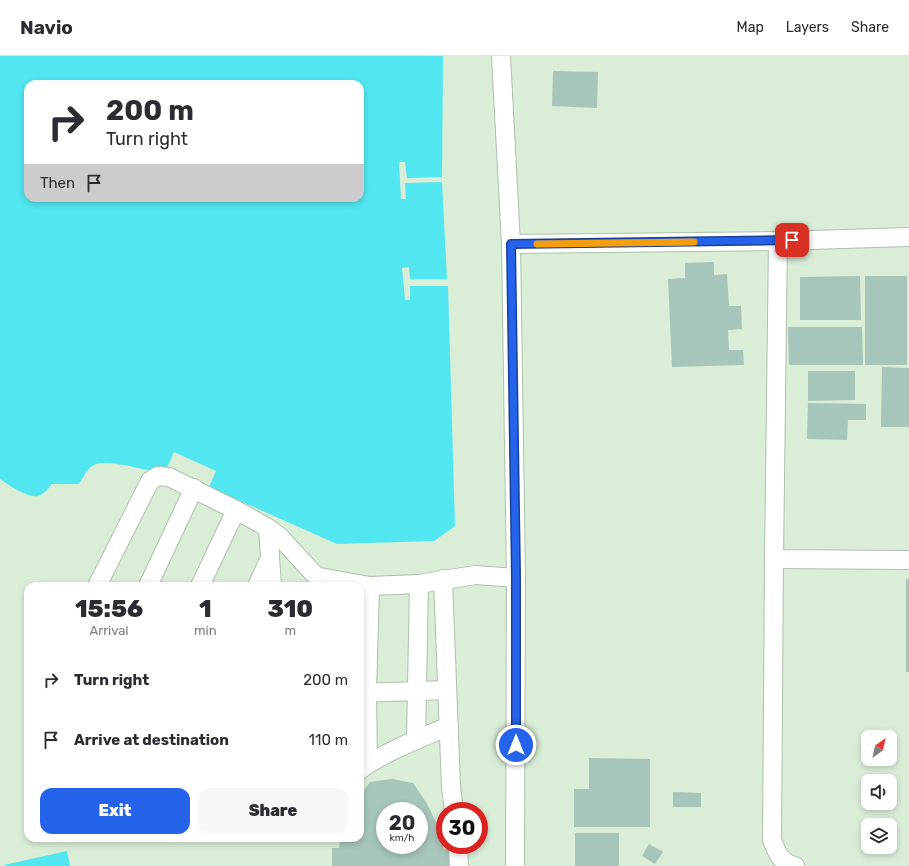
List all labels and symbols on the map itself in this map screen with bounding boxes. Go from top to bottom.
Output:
pin [775,223,809,257]
position arrow [495,724,537,766]
north arrow [861,730,897,766]
speed limit sign: 30 [436,802,488,854]

